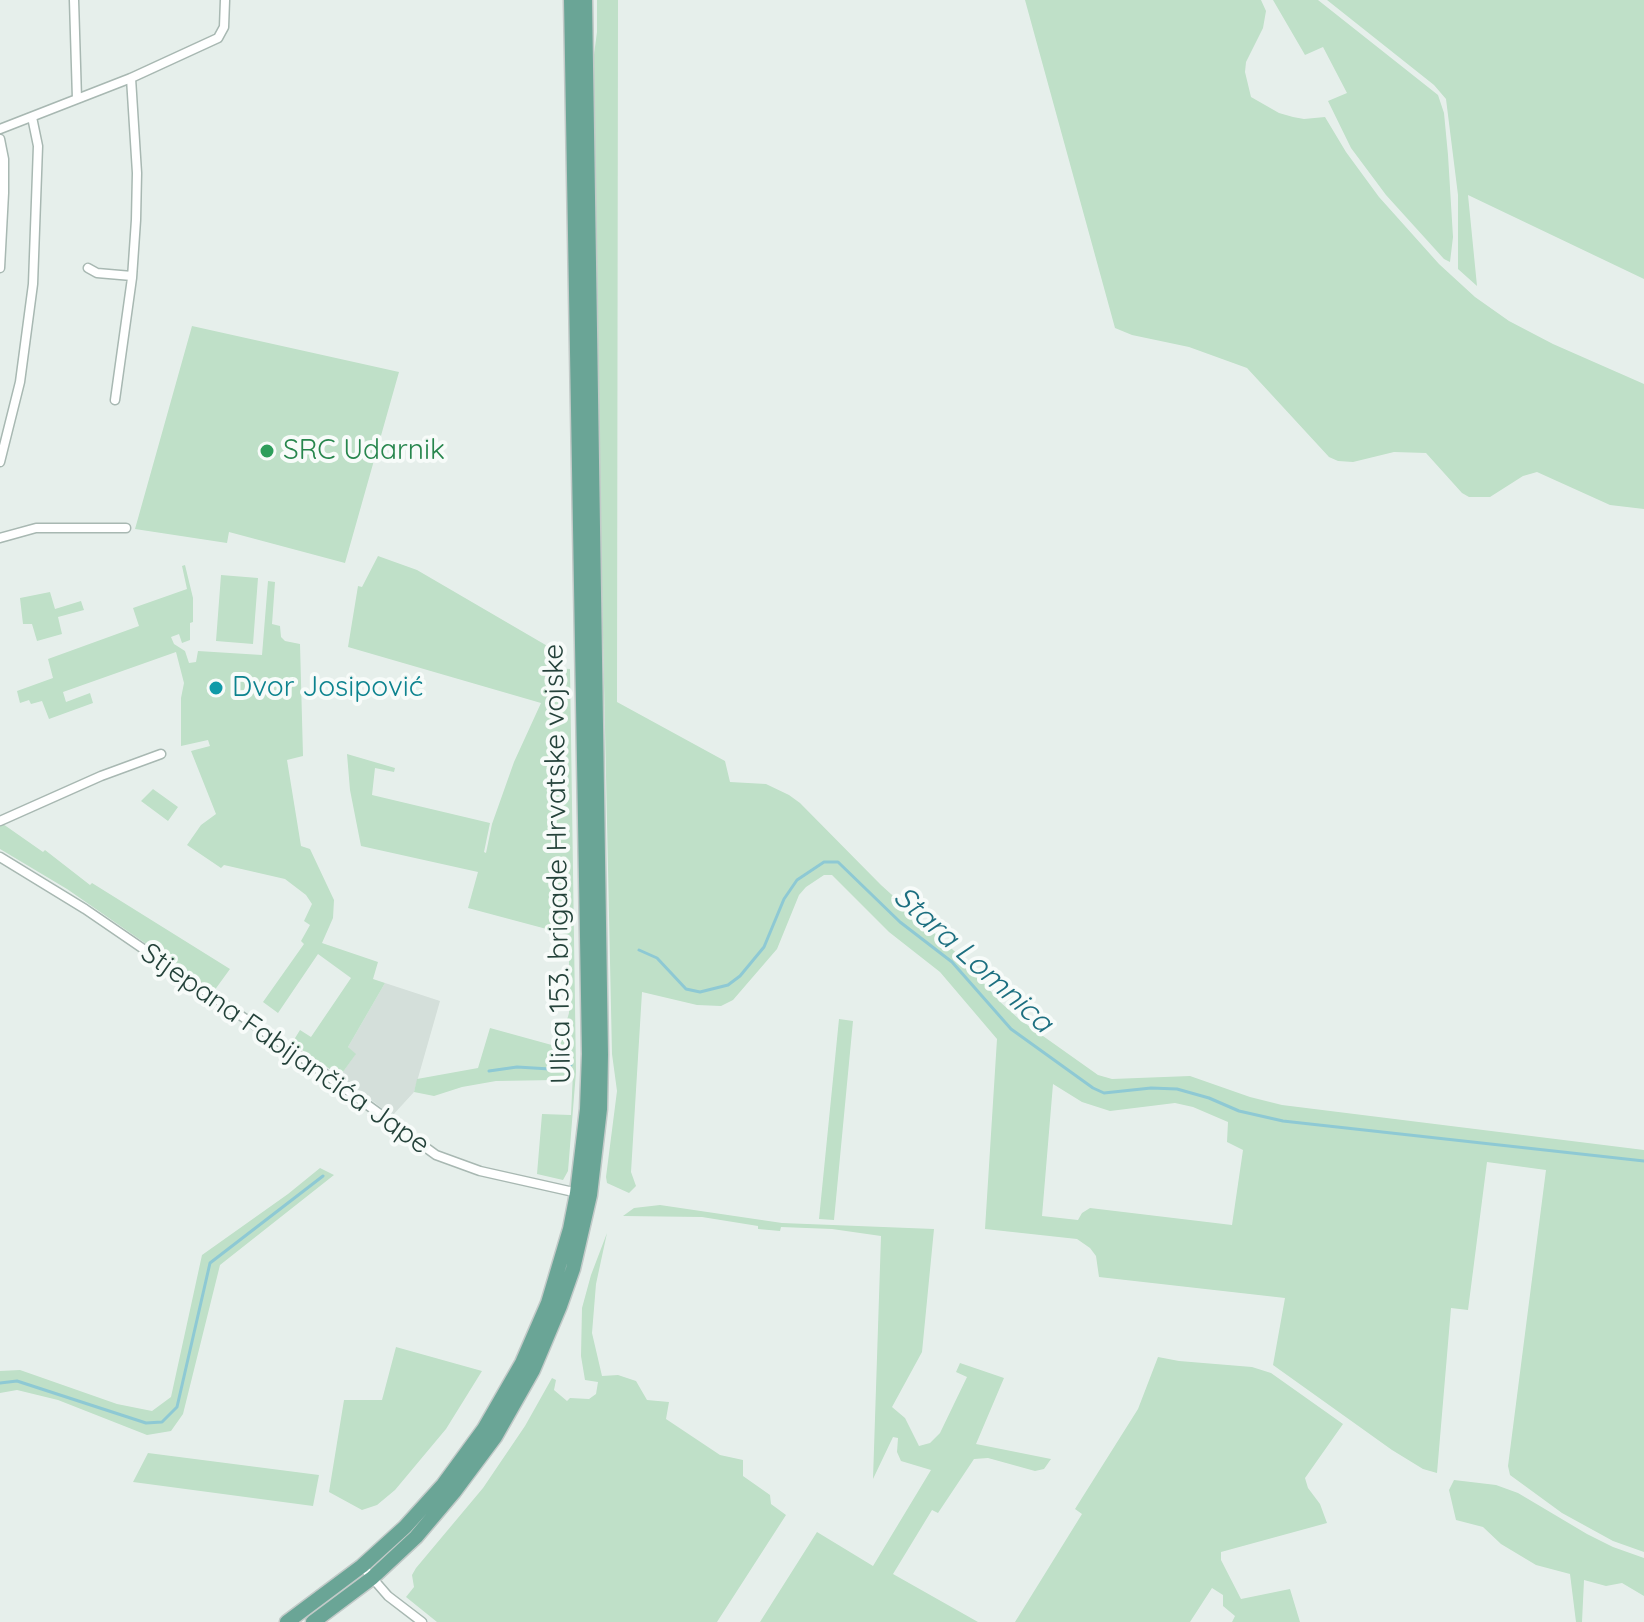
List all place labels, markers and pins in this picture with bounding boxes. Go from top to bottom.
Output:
place label: SRC Udarnik [283,434,445,468]
marker: SRC Udarnik [258,442,276,460]
place label: Dvor Josipović [232,671,423,705]
marker: Dvor Josipović [207,679,225,697]

